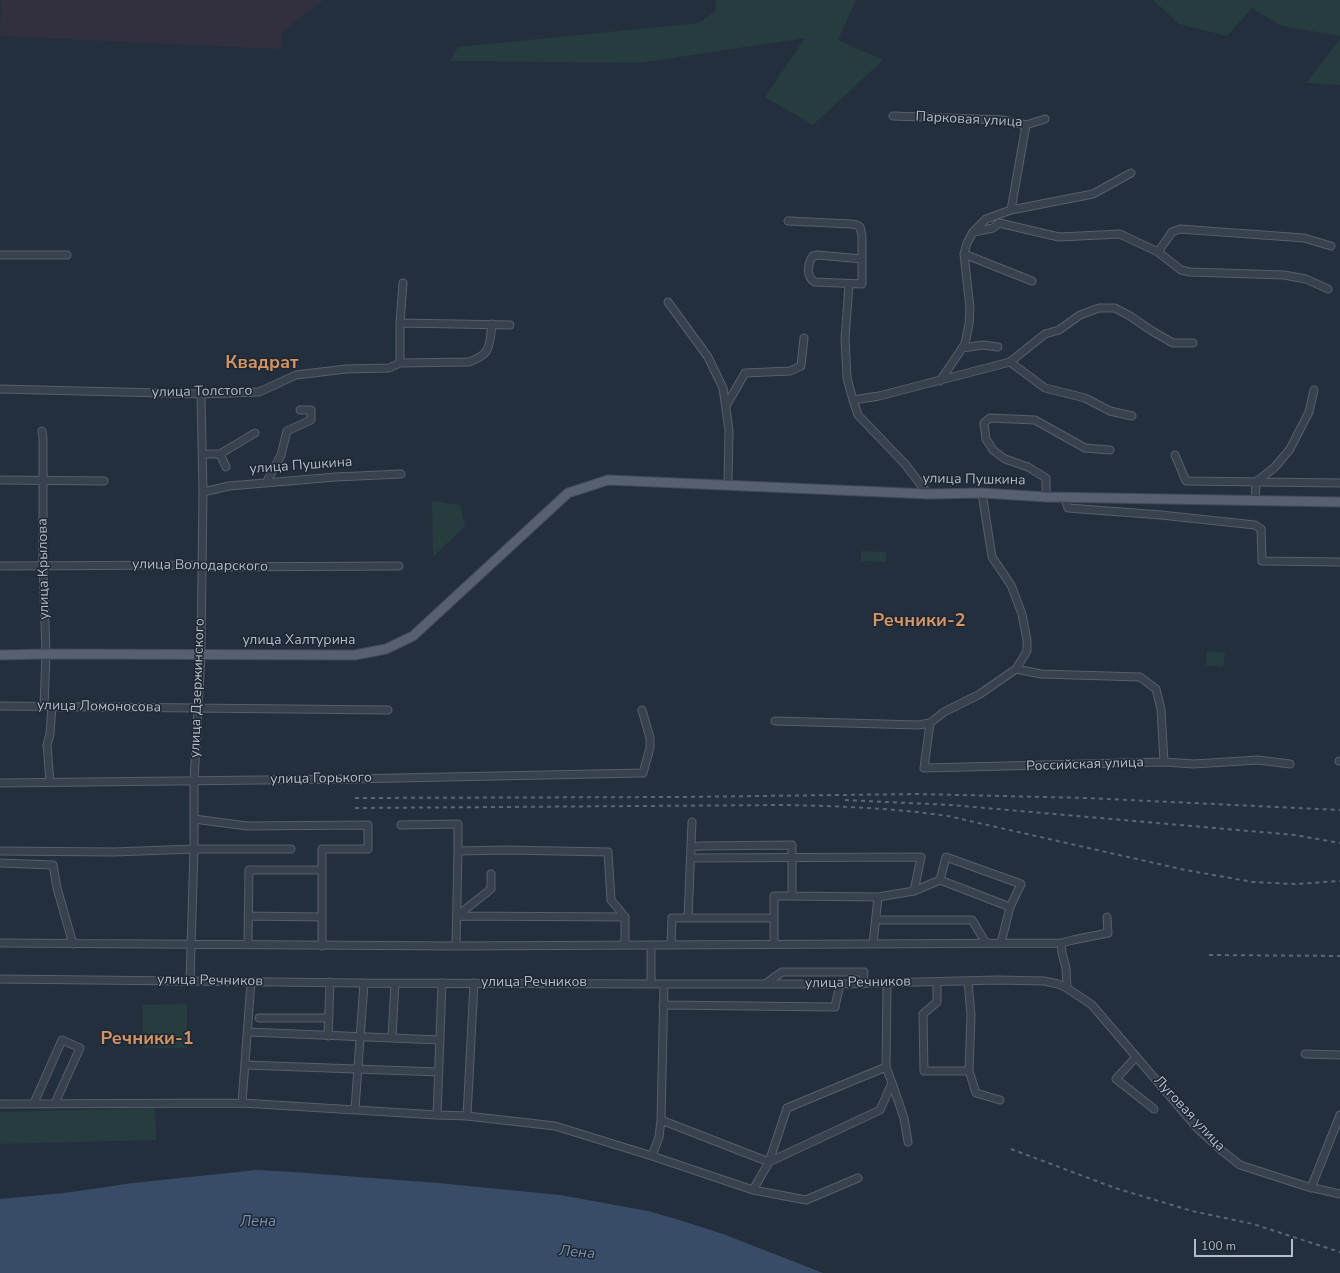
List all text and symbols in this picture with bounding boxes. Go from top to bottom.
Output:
street label: Парковая улица [915,109,1023,131]
district label: Квадрат [225,353,299,375]
street label: улица Толстого [152,383,252,401]
street label: улица Пушкина [249,454,353,478]
street label: улица Пушкина [922,471,1026,489]
street label: улица Крылова [35,518,53,620]
street label: улица Володарского [132,556,268,576]
district label: Речники-2 [872,611,966,633]
street label: улица Дзержинского [187,618,209,758]
street label: улица Халтурина [242,633,356,649]
street label: улица Ломоносова [37,698,161,716]
street label: Российская улица [1026,755,1144,775]
street label: улица Горького [270,770,372,788]
street label: улица Речников [157,972,263,990]
street label: улица Речников [805,974,911,992]
street label: улица Речников [481,975,587,991]
district label: Речники-1 [100,1029,194,1051]
street label: Луговая улица [1150,1073,1228,1155]
water label: Лена [240,1213,276,1231]
scale bar [1196,1231,1295,1257]
text: 100 m [1201,1238,1236,1254]
water label: Лена [558,1242,596,1264]

